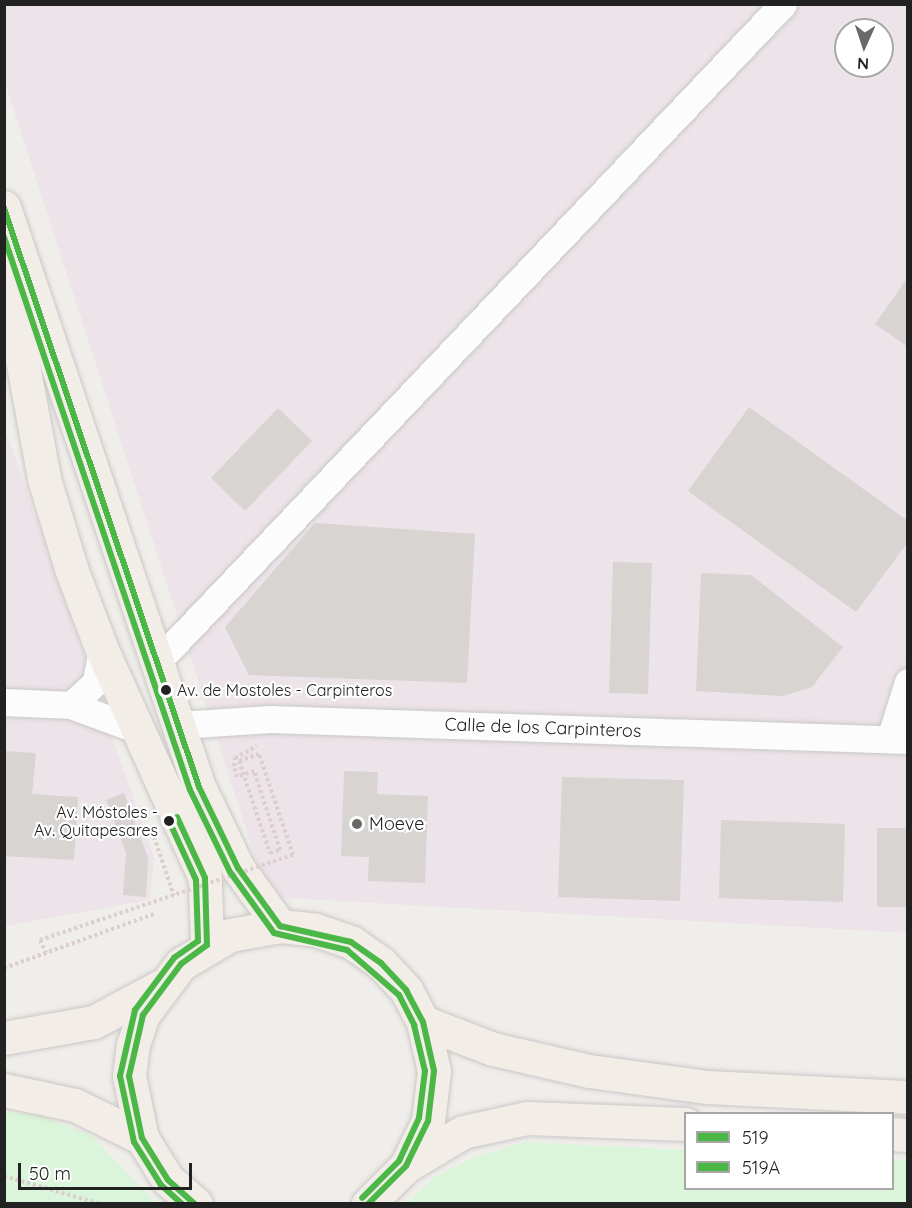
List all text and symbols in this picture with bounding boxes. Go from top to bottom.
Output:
north arrow [834,18,894,78]
text: N [857,54,870,74]
place label: Av. de Mostoles - Carpinteros [177,680,392,700]
marker: Av. de Mostoles - Carpinteros [160,684,172,696]
street label: Calle de los Carpinteros [444,714,642,742]
place label: Av. Móstoles - Av. Quitapesares [34,802,158,840]
place label: Moeve [369,813,424,835]
marker: Av. Móstoles - Av. Quitapesares [163,815,175,827]
marker: Moeve [350,817,364,831]
legend [684,1112,894,1190]
text: 519 [742,1126,769,1149]
scale bar [21,1151,195,1189]
text: 519A [742,1156,780,1179]
text: 50 m [29,1162,71,1185]

